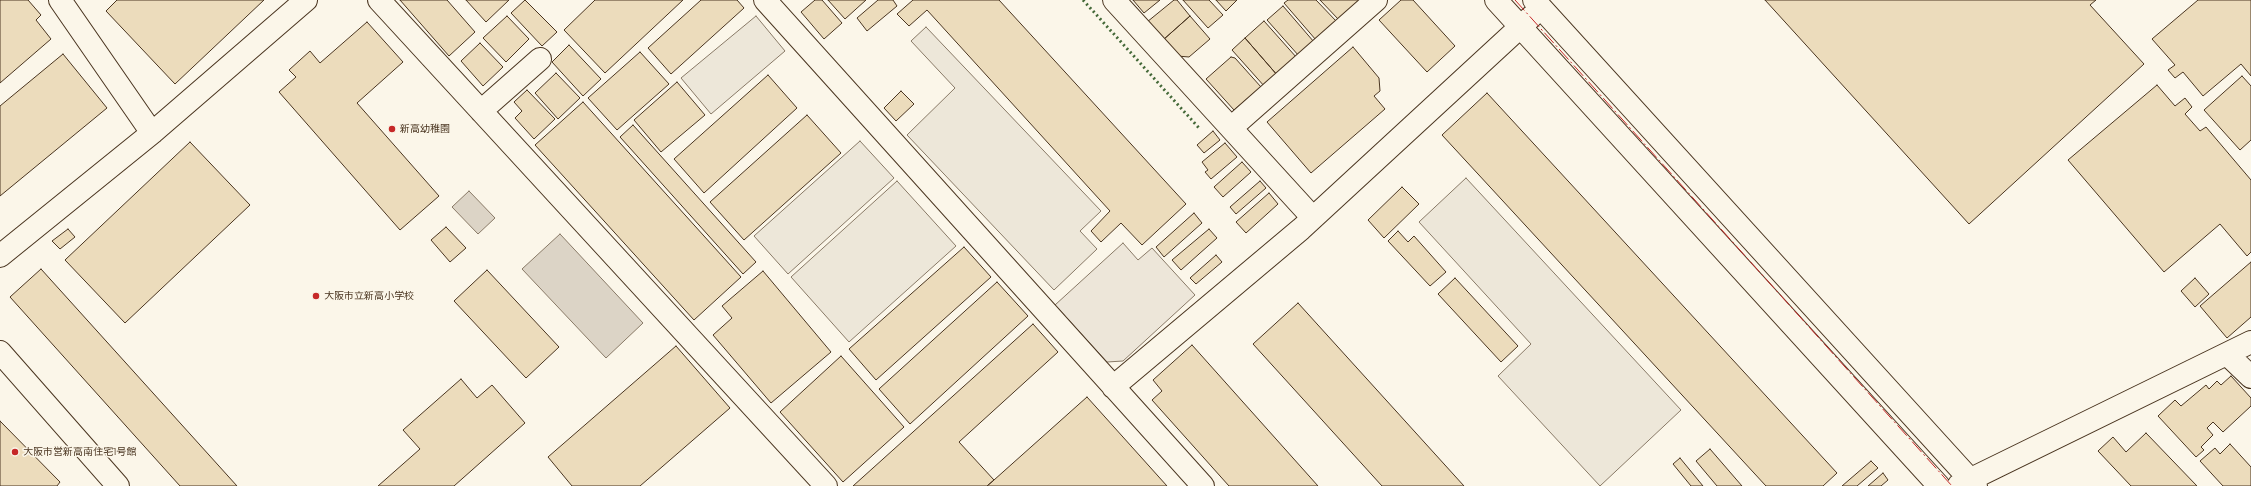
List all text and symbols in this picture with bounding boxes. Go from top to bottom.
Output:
place label: 新高幼稚園 [400,123,450,135]
marker: 新高幼稚園 [387,124,397,134]
place label: 大阪市立新高小学校 [324,290,414,302]
marker: 大阪市立新高小学校 [311,291,321,301]
place label: 大阪市営新高南住宅1号館 [23,446,137,458]
marker: 大阪市営新高南住宅1号館 [10,447,20,457]

